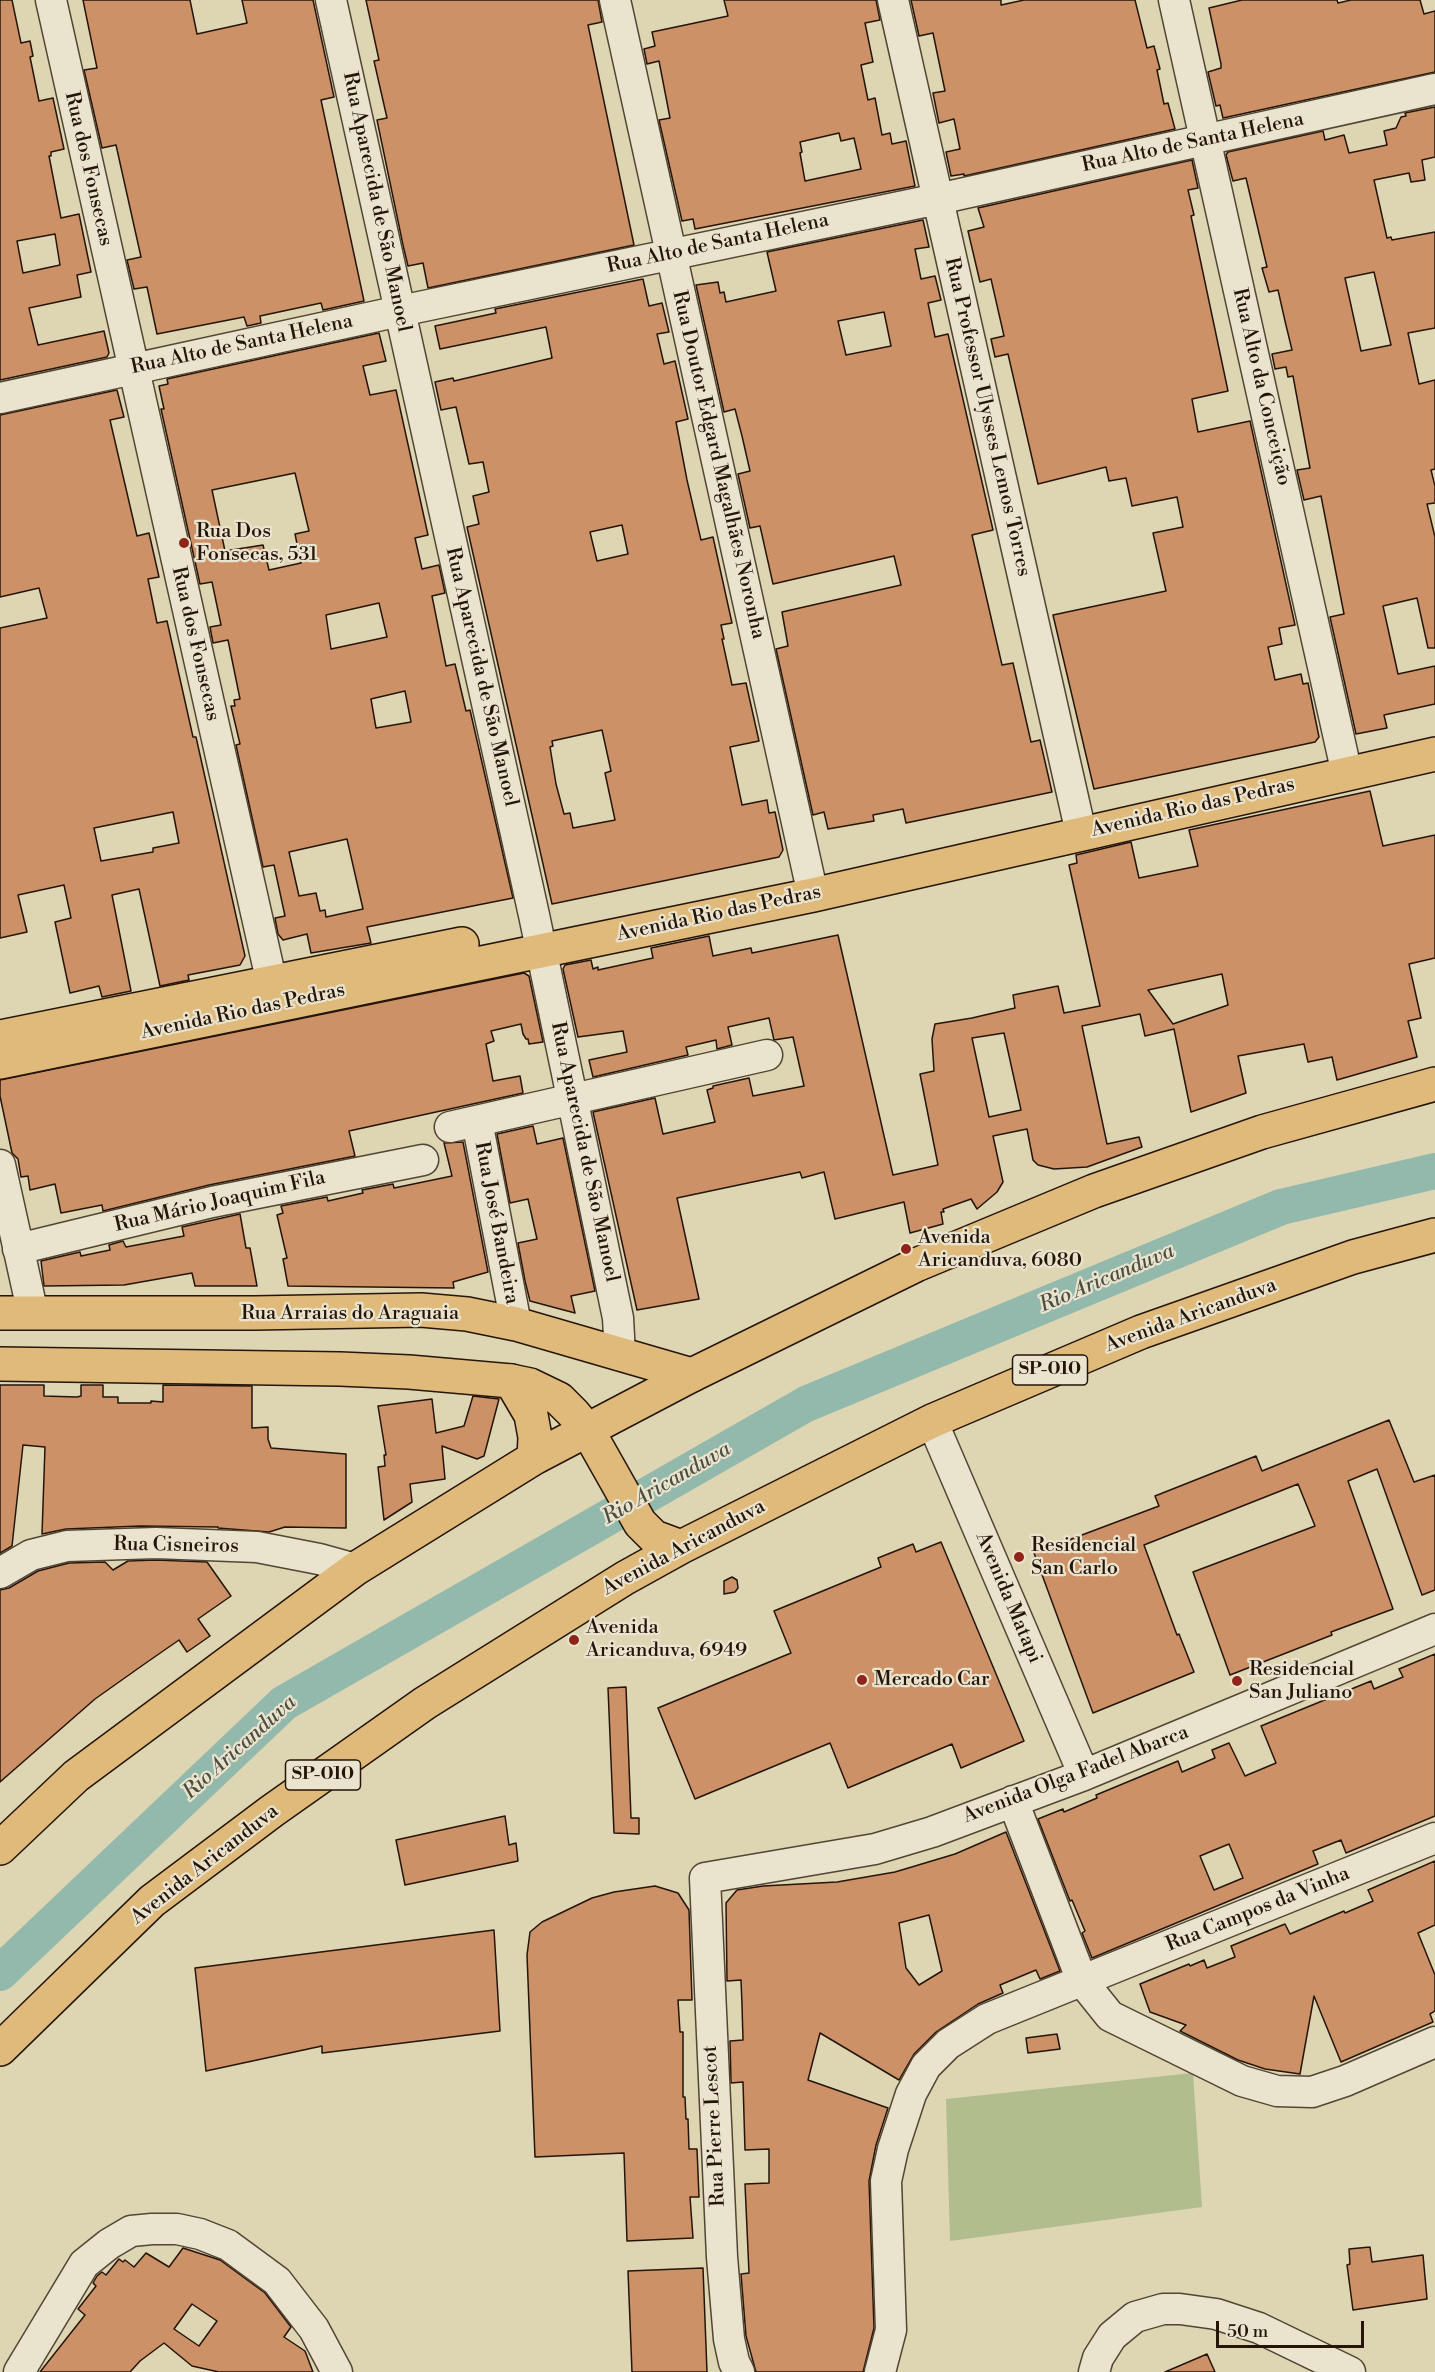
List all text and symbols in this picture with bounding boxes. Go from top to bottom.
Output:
street label: Rua Aparecida de São Manoel [337,70,415,334]
street label: Rua dos Fonsecas [59,89,117,249]
street label: Rua Alto de Santa Helena [1080,108,1306,178]
street label: Rua Alto de Santa Helena [605,209,831,279]
street label: Rua Professor Ulysses Lemos Torres [939,255,1035,579]
street label: Rua Alto da Conceição [1227,286,1295,488]
street label: Rua Doutor Edgard Magalhães Noronha [666,288,770,642]
street label: Rua Alto de Santa Helena [129,310,355,380]
place label: Rua Dos Fonsecas, 531 [196,520,318,567]
marker: Rua Dos Fonsecas, 531 [177,536,191,550]
street label: Rua Aparecida de São Manoel [439,545,523,809]
street label: Rua dos Fonsecas [166,564,224,724]
street label: Avenida Rio das Pedras [1089,773,1297,843]
street label: Avenida Rio das Pedras [615,881,823,947]
street label: Avenida Rio das Pedras [139,979,347,1045]
street label: Rua Aparecida de São Manoel [545,1020,623,1284]
street label: Rua José Bandeira [468,1140,524,1306]
street label: Rua Mário Joaquim Fila [112,1166,328,1238]
place label: Avenida Aricanduva, 6080 [918,1226,1082,1273]
water label: Rio Aricanduva [1036,1239,1178,1319]
marker: Avenida Aricanduva, 6080 [899,1242,913,1256]
street label: Avenida Aricanduva [1102,1274,1280,1358]
street label: Rua Arraias do Araguaia [241,1302,459,1326]
road number: SP-010 [1012,1355,1088,1385]
water label: Rio Aricanduva [598,1437,736,1531]
street label: Avenida Aricanduva [599,1495,769,1601]
street label: Avenida Matapi [970,1529,1046,1667]
street label: Rua Cisneiros [113,1533,239,1559]
place label: Residencial San Carlo [1031,1534,1136,1581]
marker: Residencial San Carlo [1012,1550,1026,1564]
place label: Avenida Aricanduva, 6949 [586,1616,747,1663]
marker: Avenida Aricanduva, 6949 [567,1633,581,1647]
place label: Residencial San Juliano [1249,1658,1354,1705]
place label: Mercado Car [874,1668,990,1692]
marker: Mercado Car [855,1673,869,1687]
marker: Residencial San Juliano [1230,1674,1244,1688]
water label: Rio Aricanduva [178,1691,302,1805]
street label: Avenida Olga Fadel Abarca [960,1721,1192,1829]
road number: SP-010 [286,1760,360,1790]
street label: Avenida Aricanduva [126,1800,284,1930]
street label: Rua Campos da Vinha [1163,1862,1353,1958]
street label: Rua Pierre Lescot [699,2045,731,2207]
scale bar [1219,2309,1368,2347]
text: 50 m [1227,2320,1268,2343]

